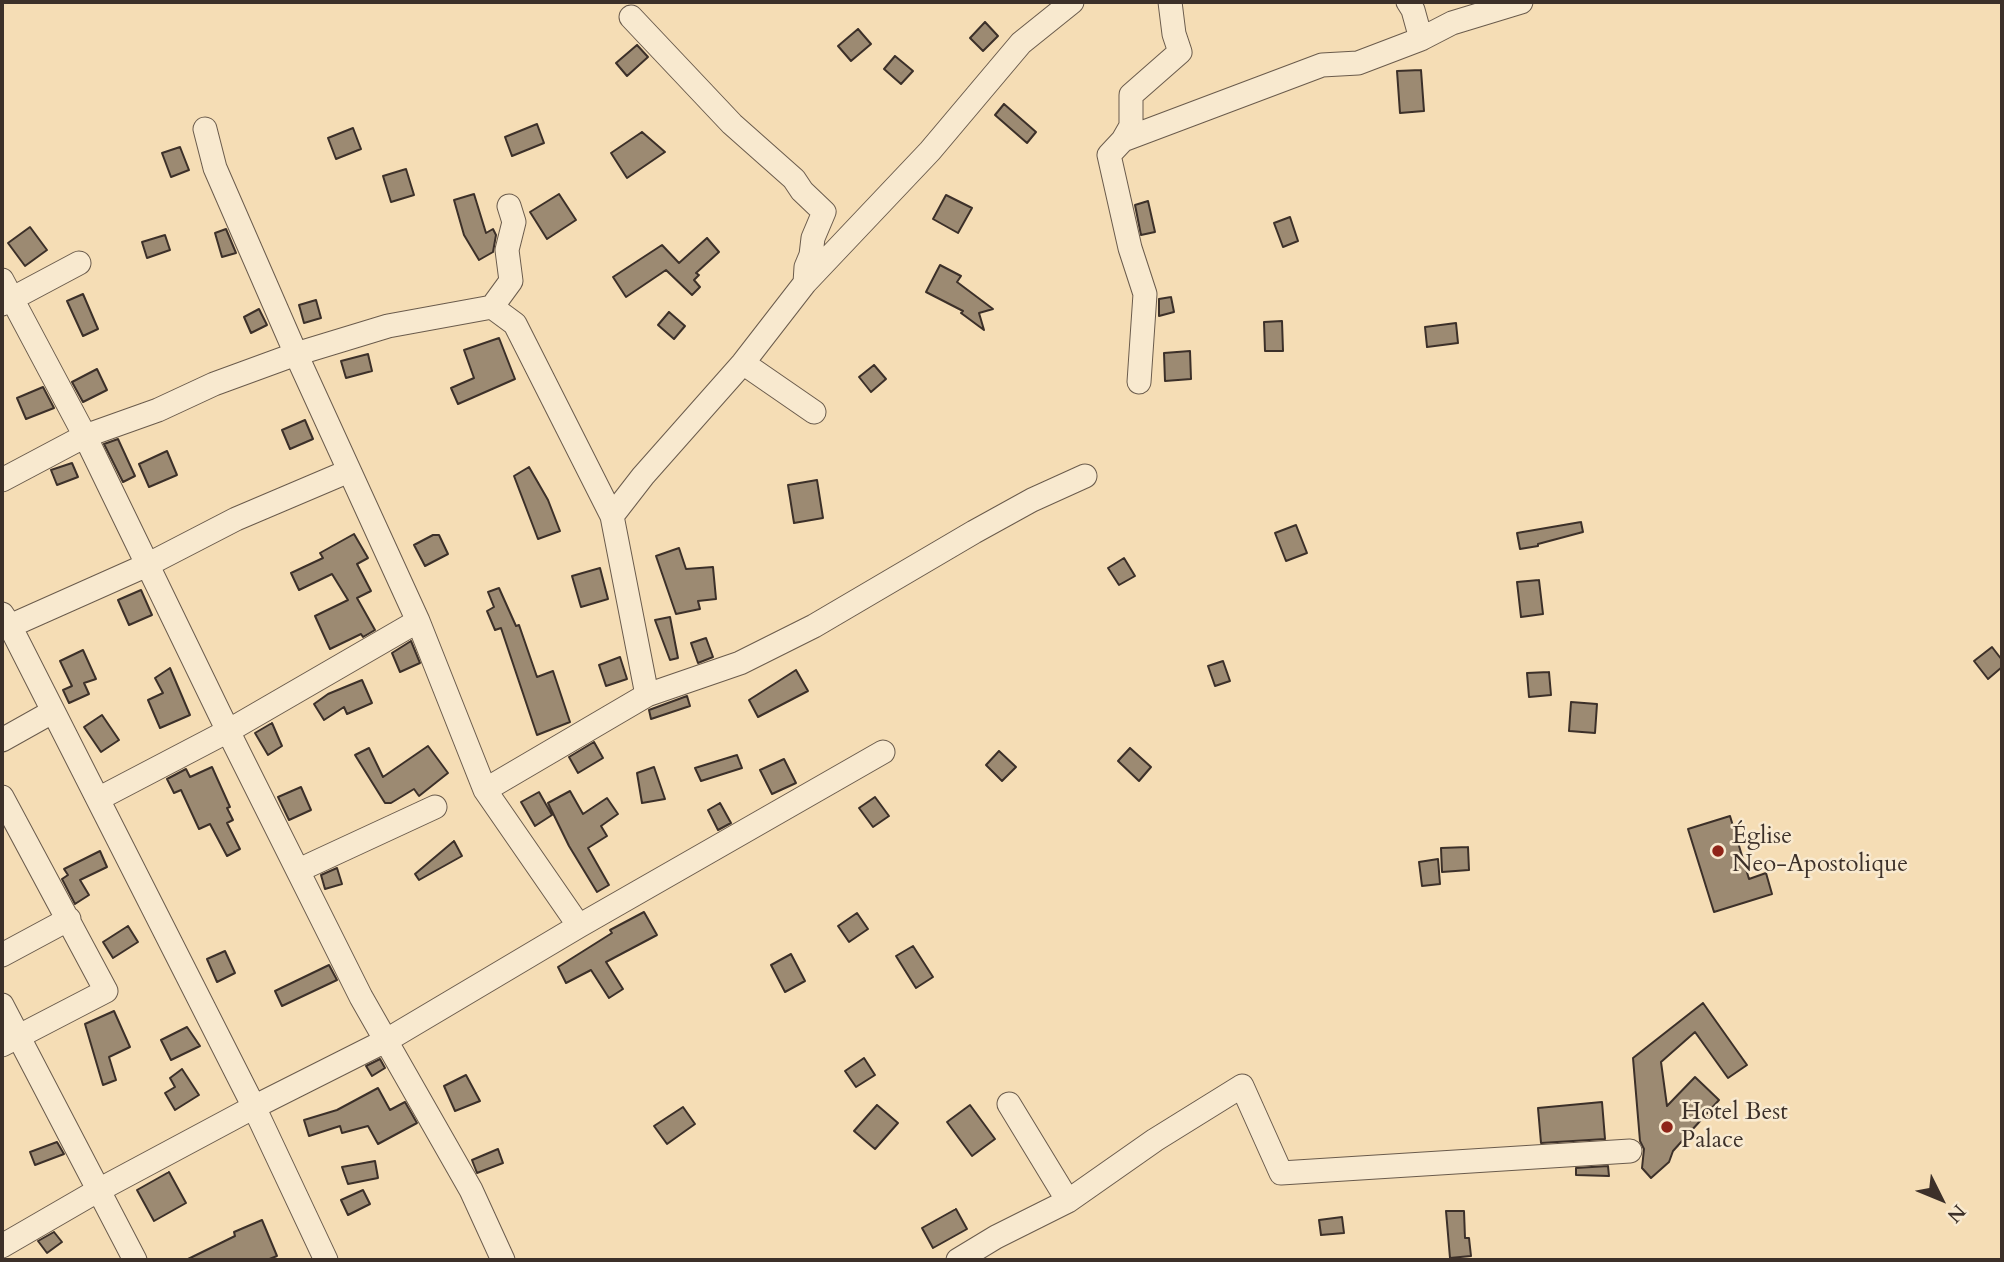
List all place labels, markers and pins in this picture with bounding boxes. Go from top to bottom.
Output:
place label: Église Neo-Apostolique [1732,823,1908,879]
marker: Église Neo-Apostolique [1710,843,1726,859]
place label: Hotel Best Palace [1681,1099,1788,1155]
marker: Hotel Best Palace [1659,1119,1675,1135]

